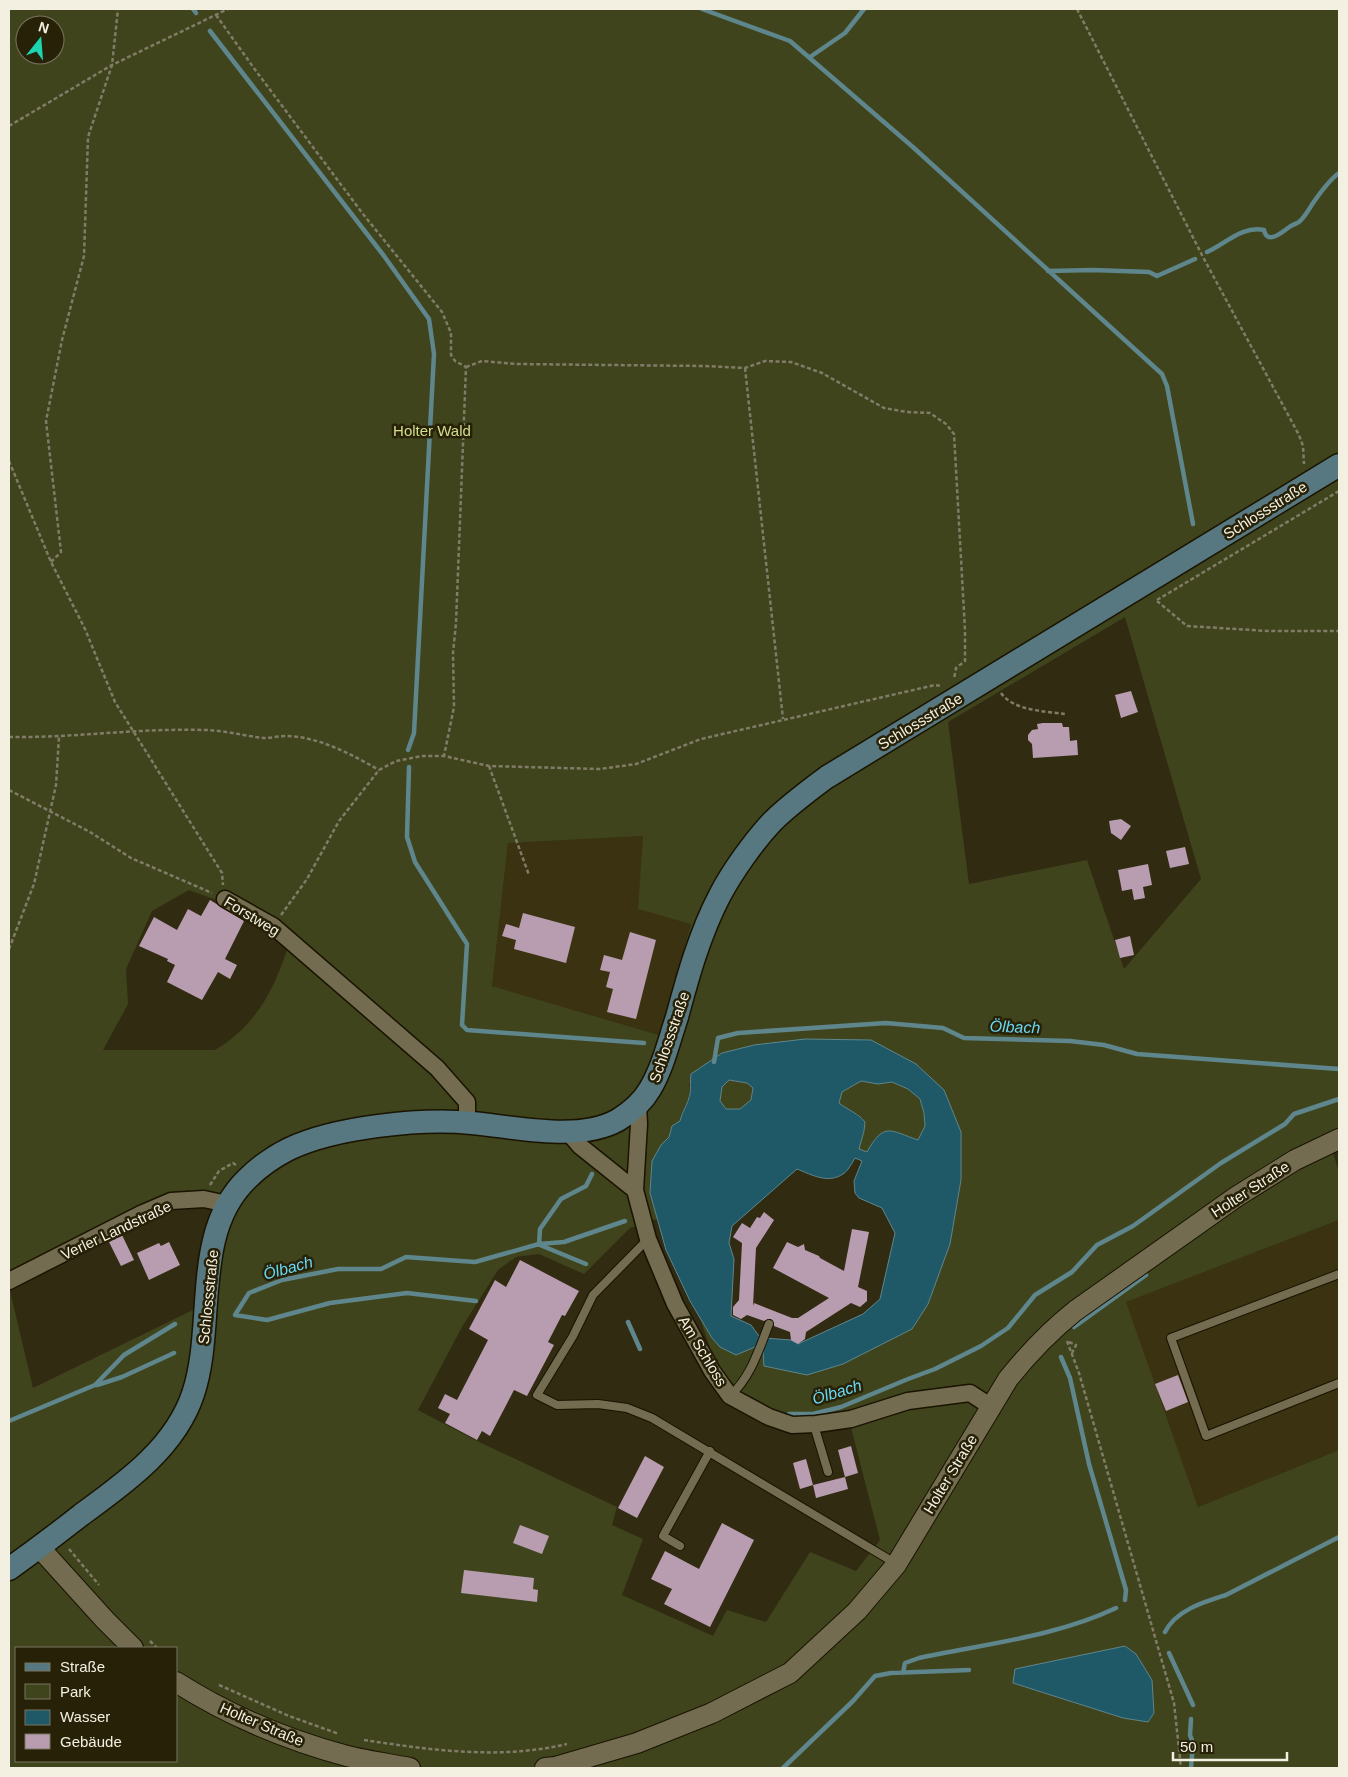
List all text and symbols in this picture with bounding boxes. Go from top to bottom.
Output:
north arrow [15,15,65,65]
text: N [37,18,51,37]
park label: Holter Wald [393,422,471,439]
street label: Schlossstraße [1220,478,1310,542]
street label: Schlossstraße [875,689,965,753]
street label: Forstweg [221,893,283,939]
street label: Schlossstraße [645,989,693,1085]
water label: Ölbach [989,1018,1041,1036]
street label: Holter Straße [1208,1158,1292,1220]
street label: Verler Landstraße [58,1197,174,1263]
street label: Schlossstraße [195,1249,221,1345]
water label: Ölbach [261,1253,315,1283]
street label: Am Schloss [675,1313,731,1389]
water label: Ölbach [810,1376,864,1408]
street label: Holter Straße [920,1431,980,1517]
legend [15,1647,178,1762]
text: Straße [60,1658,105,1675]
text: Park [60,1683,91,1700]
street label: Holter Straße [218,1699,306,1749]
text: Wasser [60,1708,110,1725]
scale bar [1173,1730,1287,1762]
text: Gebäude [60,1733,122,1750]
text: 50 m [1180,1738,1213,1755]

